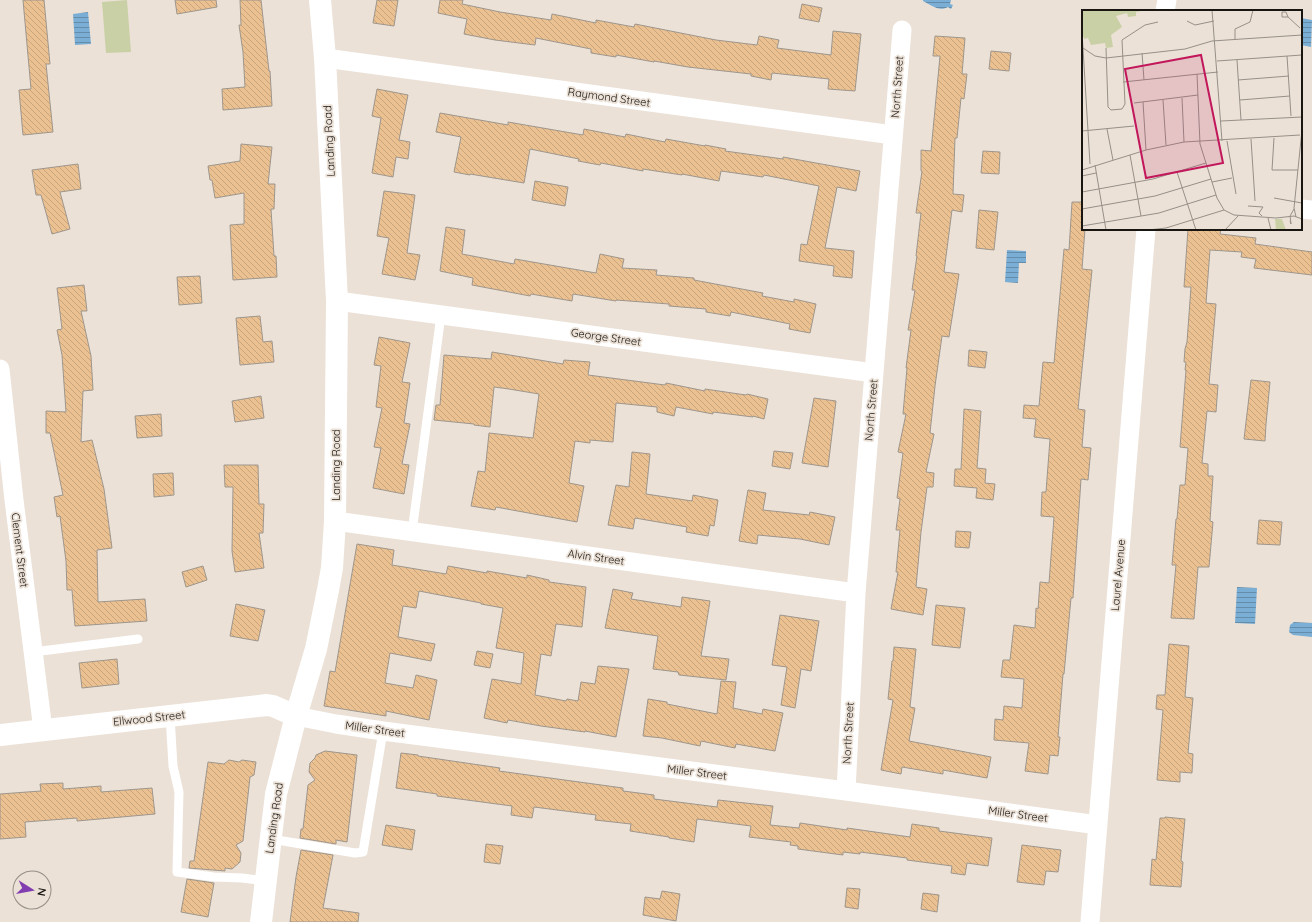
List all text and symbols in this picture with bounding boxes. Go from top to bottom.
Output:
inset map [1082,10,1302,230]
street label: North Street [888,55,906,118]
street label: Raymond Street [567,84,651,110]
street label: Landing Road [320,105,338,177]
street label: George Street [570,325,642,349]
street label: North Street [861,378,881,441]
street label: Landing Road [329,429,343,501]
street label: Clement Street [8,512,32,588]
street label: Laurel Avenue [1108,539,1128,611]
street label: Alvin Street [567,546,625,568]
street label: North Street [839,701,857,764]
street label: Ellwood Street [112,707,186,729]
street label: Miller Street [344,718,406,740]
street label: Miller Street [666,761,728,783]
street label: Landing Road [262,782,286,854]
street label: Miller Street [987,803,1049,825]
north arrow [12,870,52,910]
text: N [34,887,49,897]

